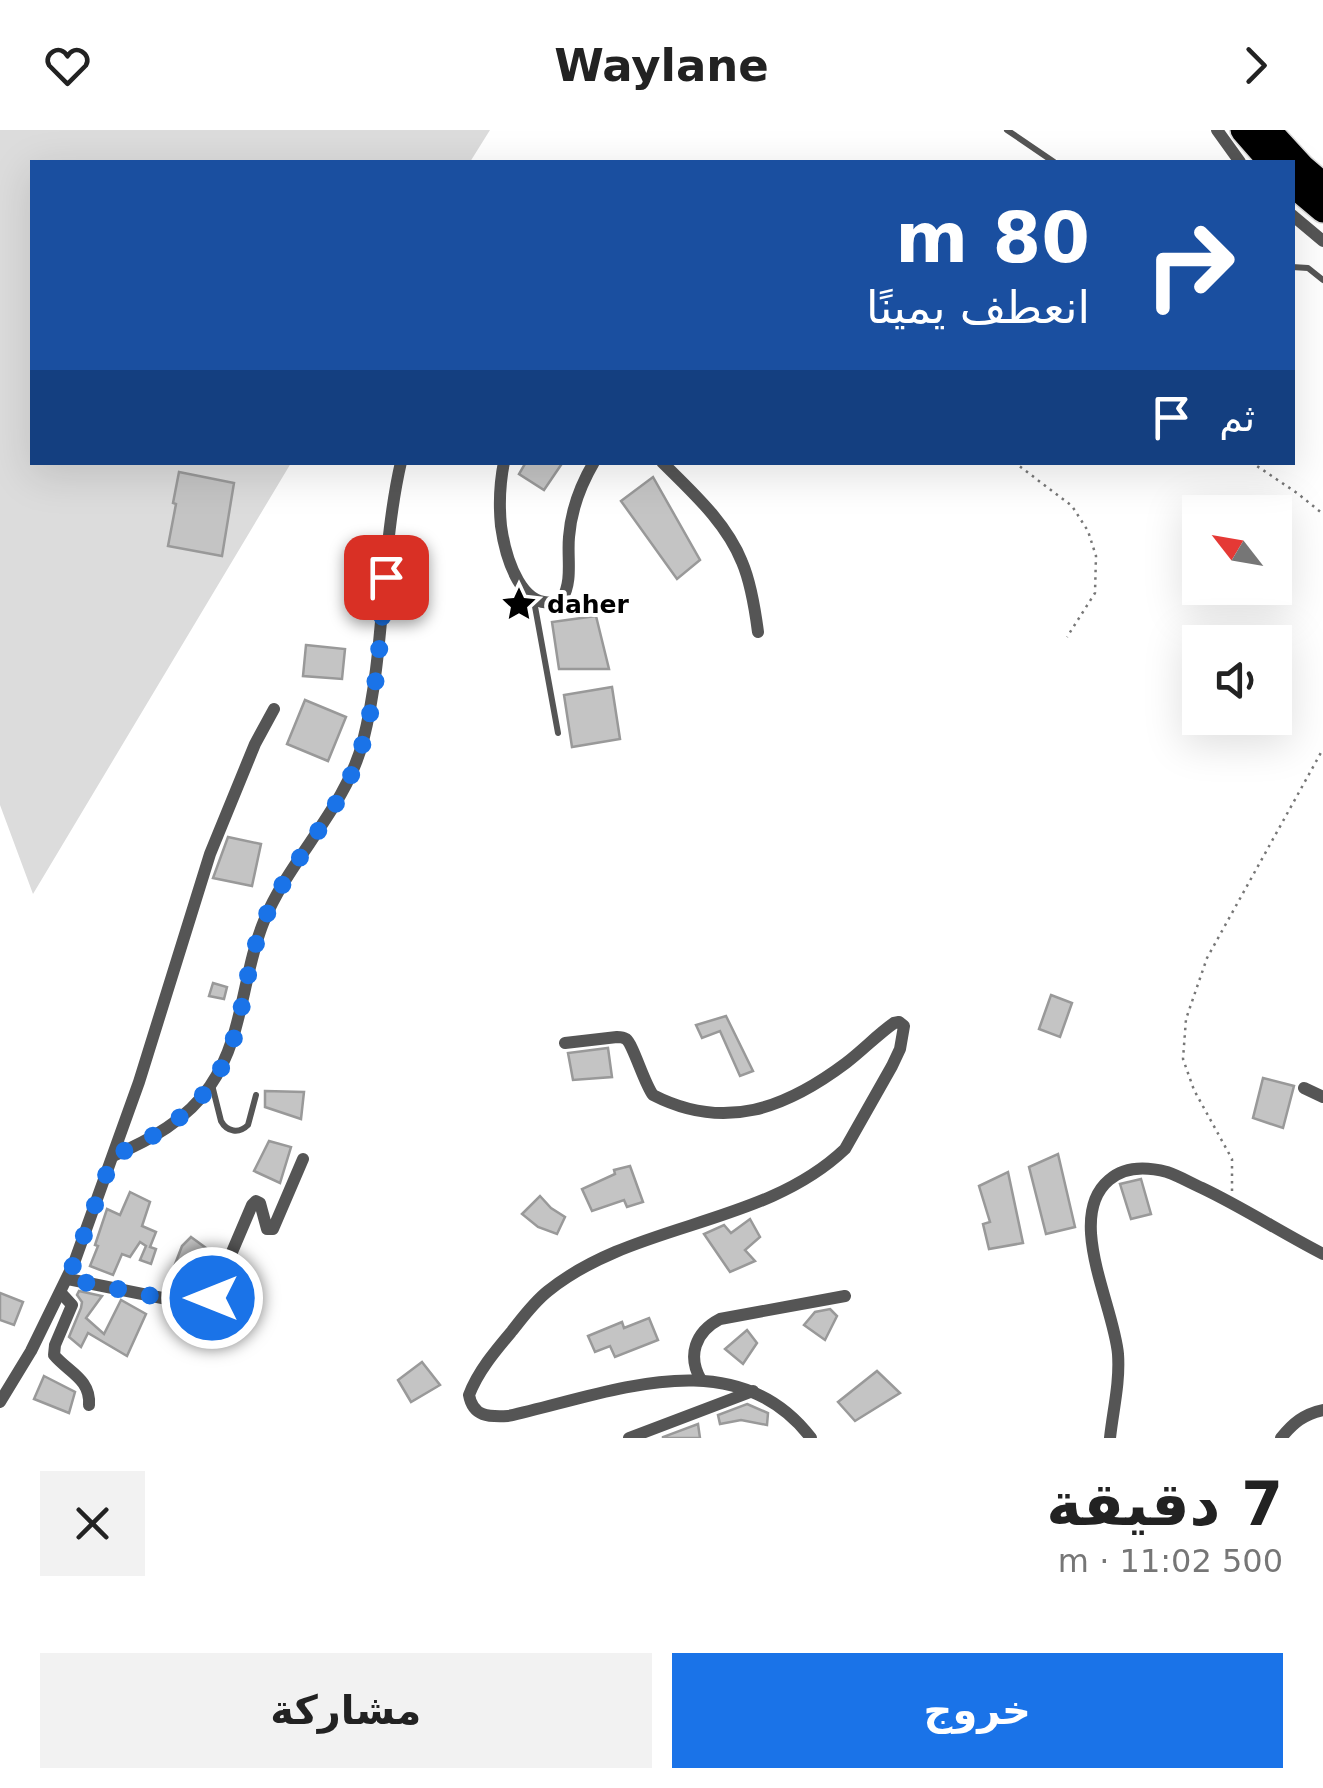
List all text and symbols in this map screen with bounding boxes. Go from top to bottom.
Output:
icon: heart [40,38,95,93]
icon: forward [1228,38,1283,93]
text: Waylane [554,39,769,92]
text: 80 m [895,197,1090,279]
icon: right [1125,200,1255,330]
text: انعطف يمينًا [866,281,1090,334]
icon: arrive [1144,390,1199,445]
text: ثم [1219,396,1255,440]
north arrow [1182,495,1292,605]
map controls [1182,495,1292,735]
pin [344,535,429,620]
icon: arrive [359,550,414,605]
place icon: daher [500,585,538,623]
place label: daher [547,590,630,619]
button: sound [1182,625,1292,735]
position arrow [160,1246,264,1350]
text: 7 دقيقة [1046,1469,1283,1539]
button: close [40,1471,145,1576]
text: 500 m · 11:02 [1058,1542,1283,1580]
button: مشاركة [40,1653,652,1768]
button: خروج [672,1653,1283,1768]

